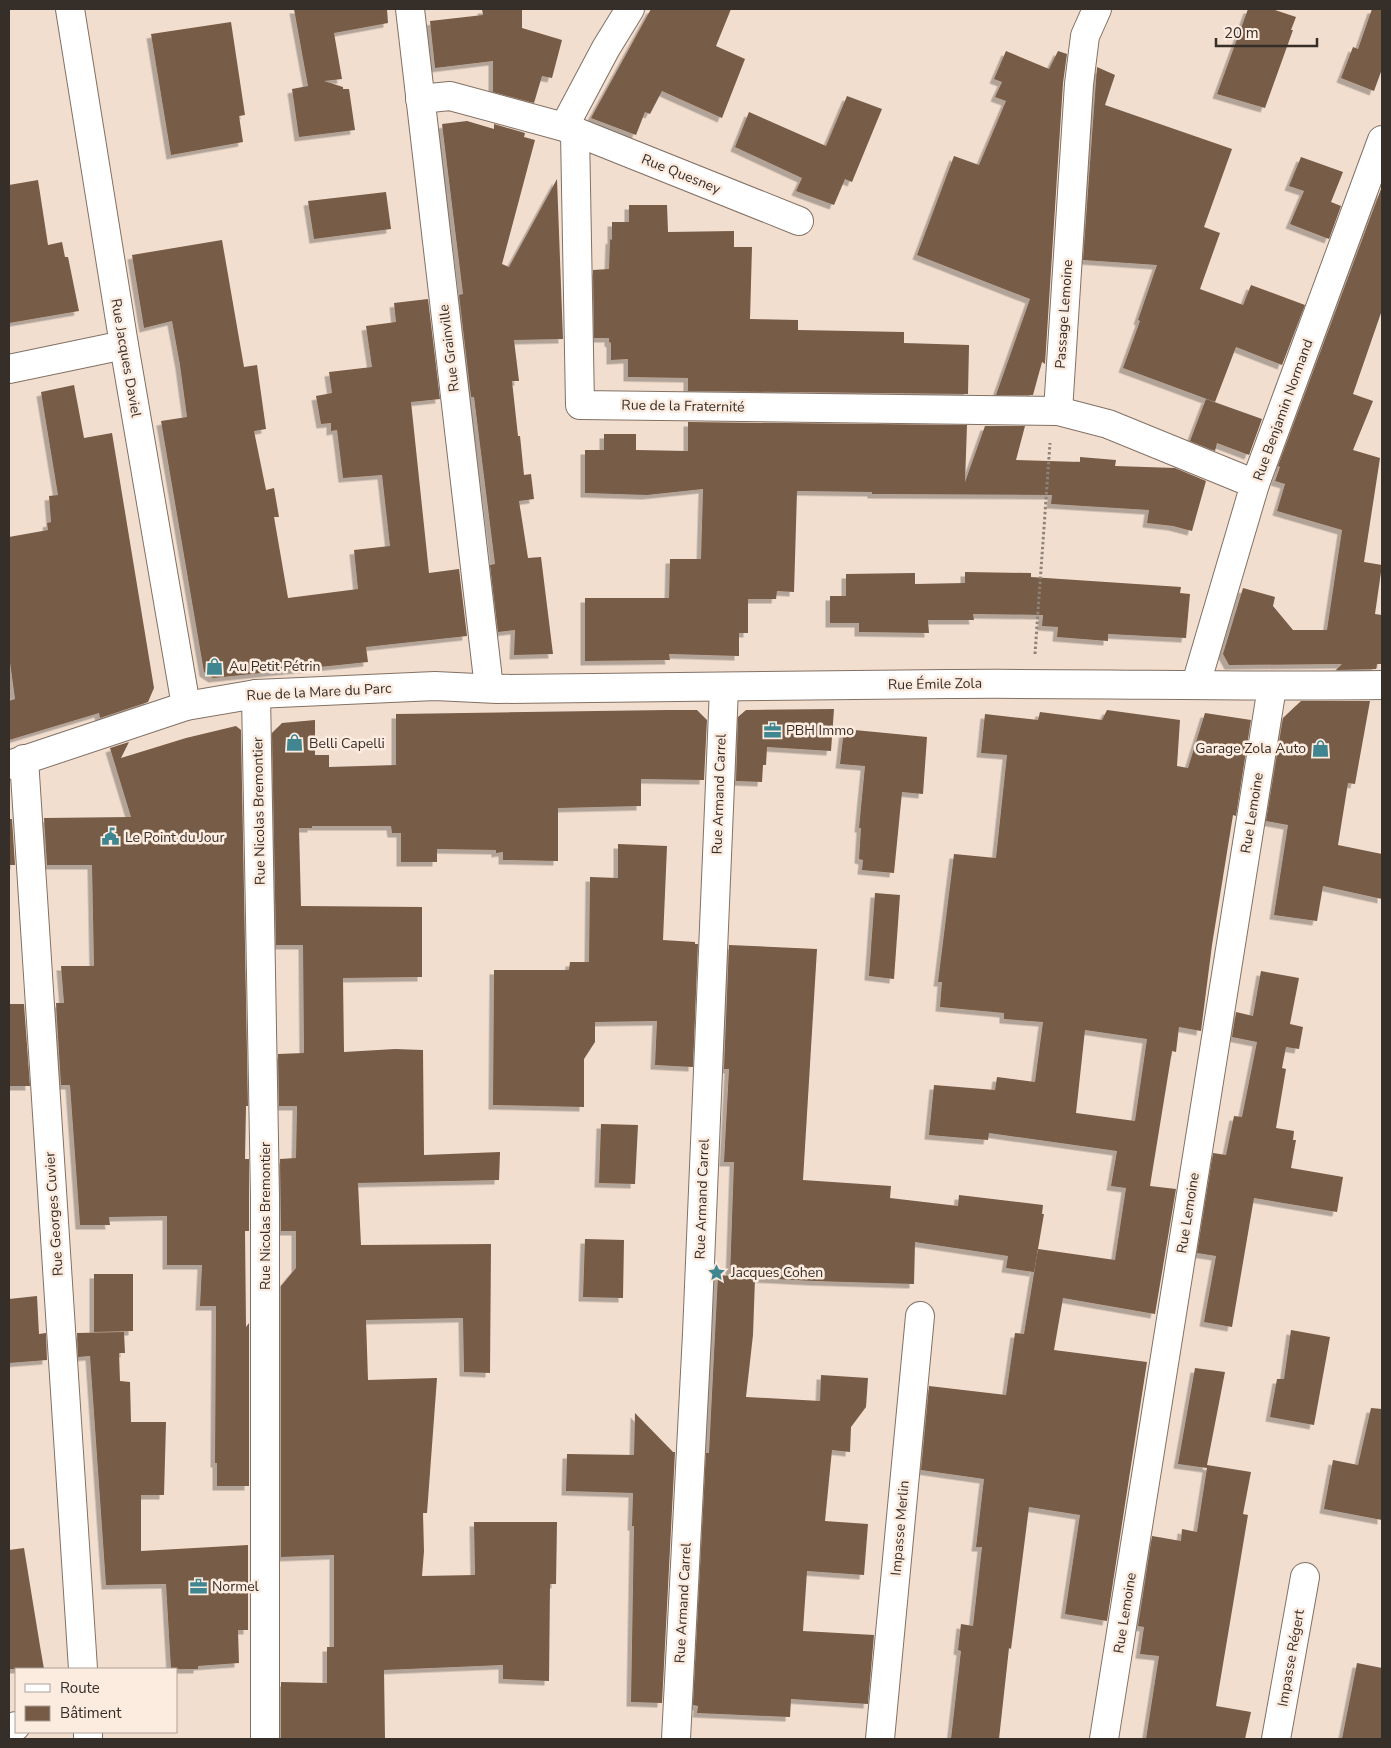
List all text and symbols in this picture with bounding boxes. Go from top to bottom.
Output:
scale bar [1216,15,1317,47]
text: 20 m [1224,23,1259,43]
street label: Rue Quesney [639,150,724,199]
street label: Passage Lemoine [1051,259,1077,369]
street label: Rue Jacques Daviel [106,297,146,420]
street label: Rue Grainville [434,303,464,393]
street label: Rue Benjamin Normand [1249,337,1317,483]
street label: Rue de la Fraternité [621,395,745,417]
shop icon: Au Petit Pétrin [205,656,225,676]
place label: Au Petit Pétrin [229,657,320,676]
street label: Rue Émile Zola [888,674,982,694]
street label: Rue de la Mare du Parc [246,679,392,705]
office icon: PBH Immo [762,720,782,740]
place label: PBH Immo [786,721,854,740]
street label: Rue Armand Carrel [707,732,731,855]
shop icon: Belli Capelli [285,733,305,753]
place label: Belli Capelli [309,734,385,753]
street label: Rue Nicolas Bremontier [248,737,270,885]
shop icon: Garage Zola Auto [1310,738,1330,758]
place label: Garage Zola Auto [1195,739,1306,758]
street label: Rue Lemoine [1236,771,1268,855]
public building icon: Le Point du Jour [101,827,121,847]
place label: Le Point du Jour [125,828,224,847]
street label: Rue Armand Carrel [690,1137,714,1260]
street label: Rue Nicolas Bremontier [256,1142,275,1290]
street label: Rue Georges Cuvier [40,1151,68,1277]
street label: Rue Lemoine [1172,1171,1204,1255]
place icon: Jacques Cohen [707,1262,727,1282]
place label: Jacques Cohen [730,1263,823,1282]
street label: Impasse Merlin [886,1480,914,1576]
street label: Rue Armand Carrel [670,1541,696,1664]
street label: Rue Lemoine [1109,1571,1141,1655]
office icon: Normel [188,1576,208,1596]
place label: Normel [212,1577,260,1596]
street label: Impasse Régert [1273,1608,1309,1708]
legend [15,1668,178,1733]
text: Route [60,1678,100,1698]
text: Bâtiment [60,1703,122,1723]

